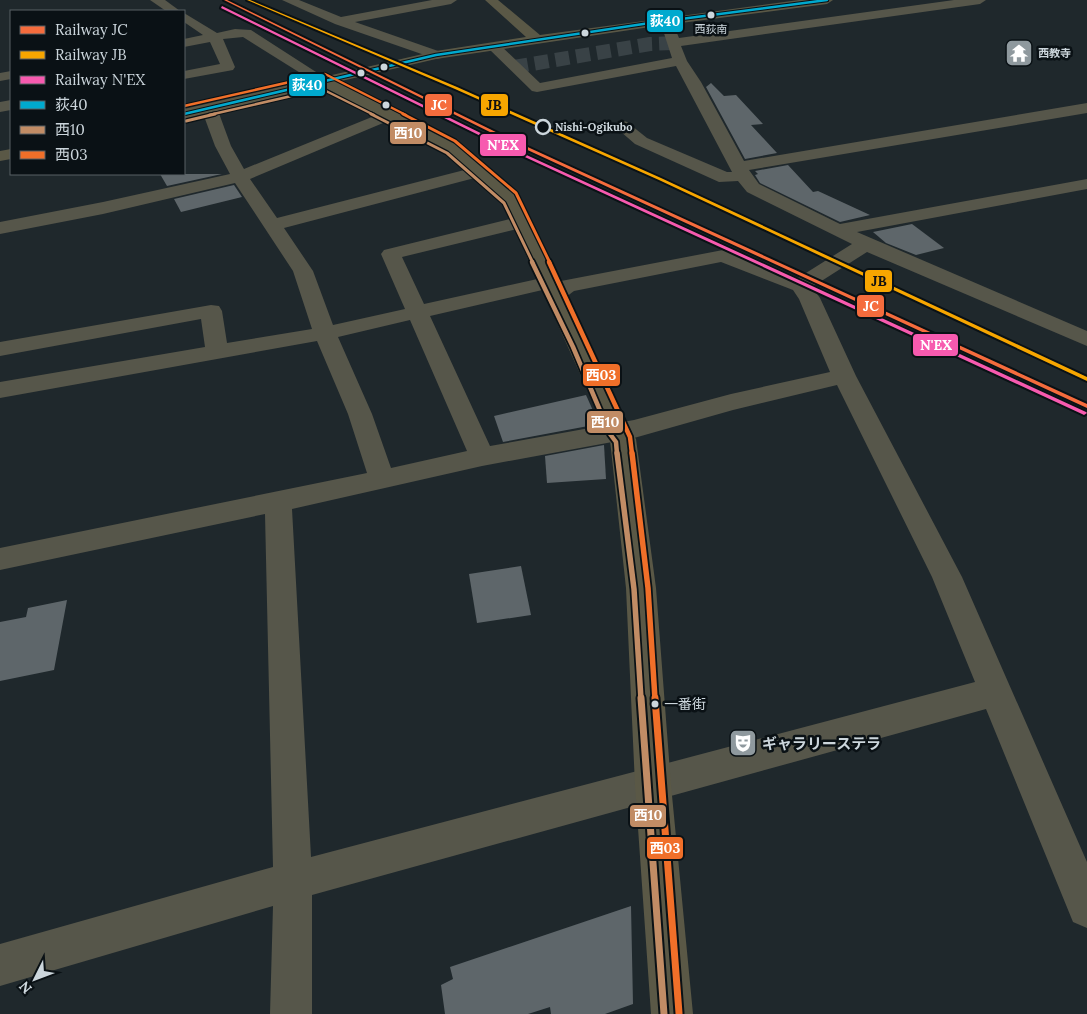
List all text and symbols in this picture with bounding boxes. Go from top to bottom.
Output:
line badge: 荻40 [646,9,684,33]
legend [10,10,185,175]
marker: 西荻南 [706,10,716,20]
text: 荻40 [650,12,680,30]
text: Railway JC [55,20,128,39]
place label: 西荻南 [695,22,728,36]
unlabelled marker [580,28,590,38]
temple icon: 西教寺 [1004,38,1034,68]
text: Railway JB [55,45,127,64]
place label: 西教寺 [1038,46,1071,60]
unlabelled marker [379,62,389,72]
unlabelled marker [356,68,366,78]
text: Railway N'EX [55,70,146,89]
line badge: 荻40 [288,73,326,97]
text: 荻40 [292,76,322,94]
line badge: JC [424,93,453,117]
line badge: JB [480,93,509,117]
text: 荻40 [55,95,87,114]
text: JC [431,96,447,114]
text: JB [486,96,502,114]
unlabelled marker [381,100,391,110]
marker: Nishi-Ogikubo [535,119,551,135]
text: 西10 [55,120,85,139]
place label: Nishi-Ogikubo [555,120,632,134]
line badge: 西10 [389,121,427,145]
text: 西10 [394,124,422,142]
line badge: N'EX [479,133,527,157]
text: N'EX [487,136,519,154]
text: 西03 [55,145,88,164]
line badge: JB [864,269,893,293]
text: JB [871,272,887,290]
line badge: JC [856,294,885,318]
text: JC [863,297,879,315]
line badge: N'EX [912,333,959,357]
text: N'EX [920,336,952,354]
line badge: 西03 [582,363,621,387]
text: 西03 [586,366,617,384]
line badge: 西10 [586,410,624,434]
text: 西10 [591,413,619,431]
place label: 一番街 [664,695,706,713]
marker: 一番街 [650,699,660,709]
theatre icon: ギャラリーステラ [728,728,758,758]
place label: ギャラリーステラ [762,734,881,753]
line badge: 西10 [629,804,667,828]
text: 西10 [634,806,662,824]
line badge: 西03 [646,836,684,860]
text: 西03 [650,839,681,857]
north arrow [10,954,60,1004]
text: N [15,978,36,998]

